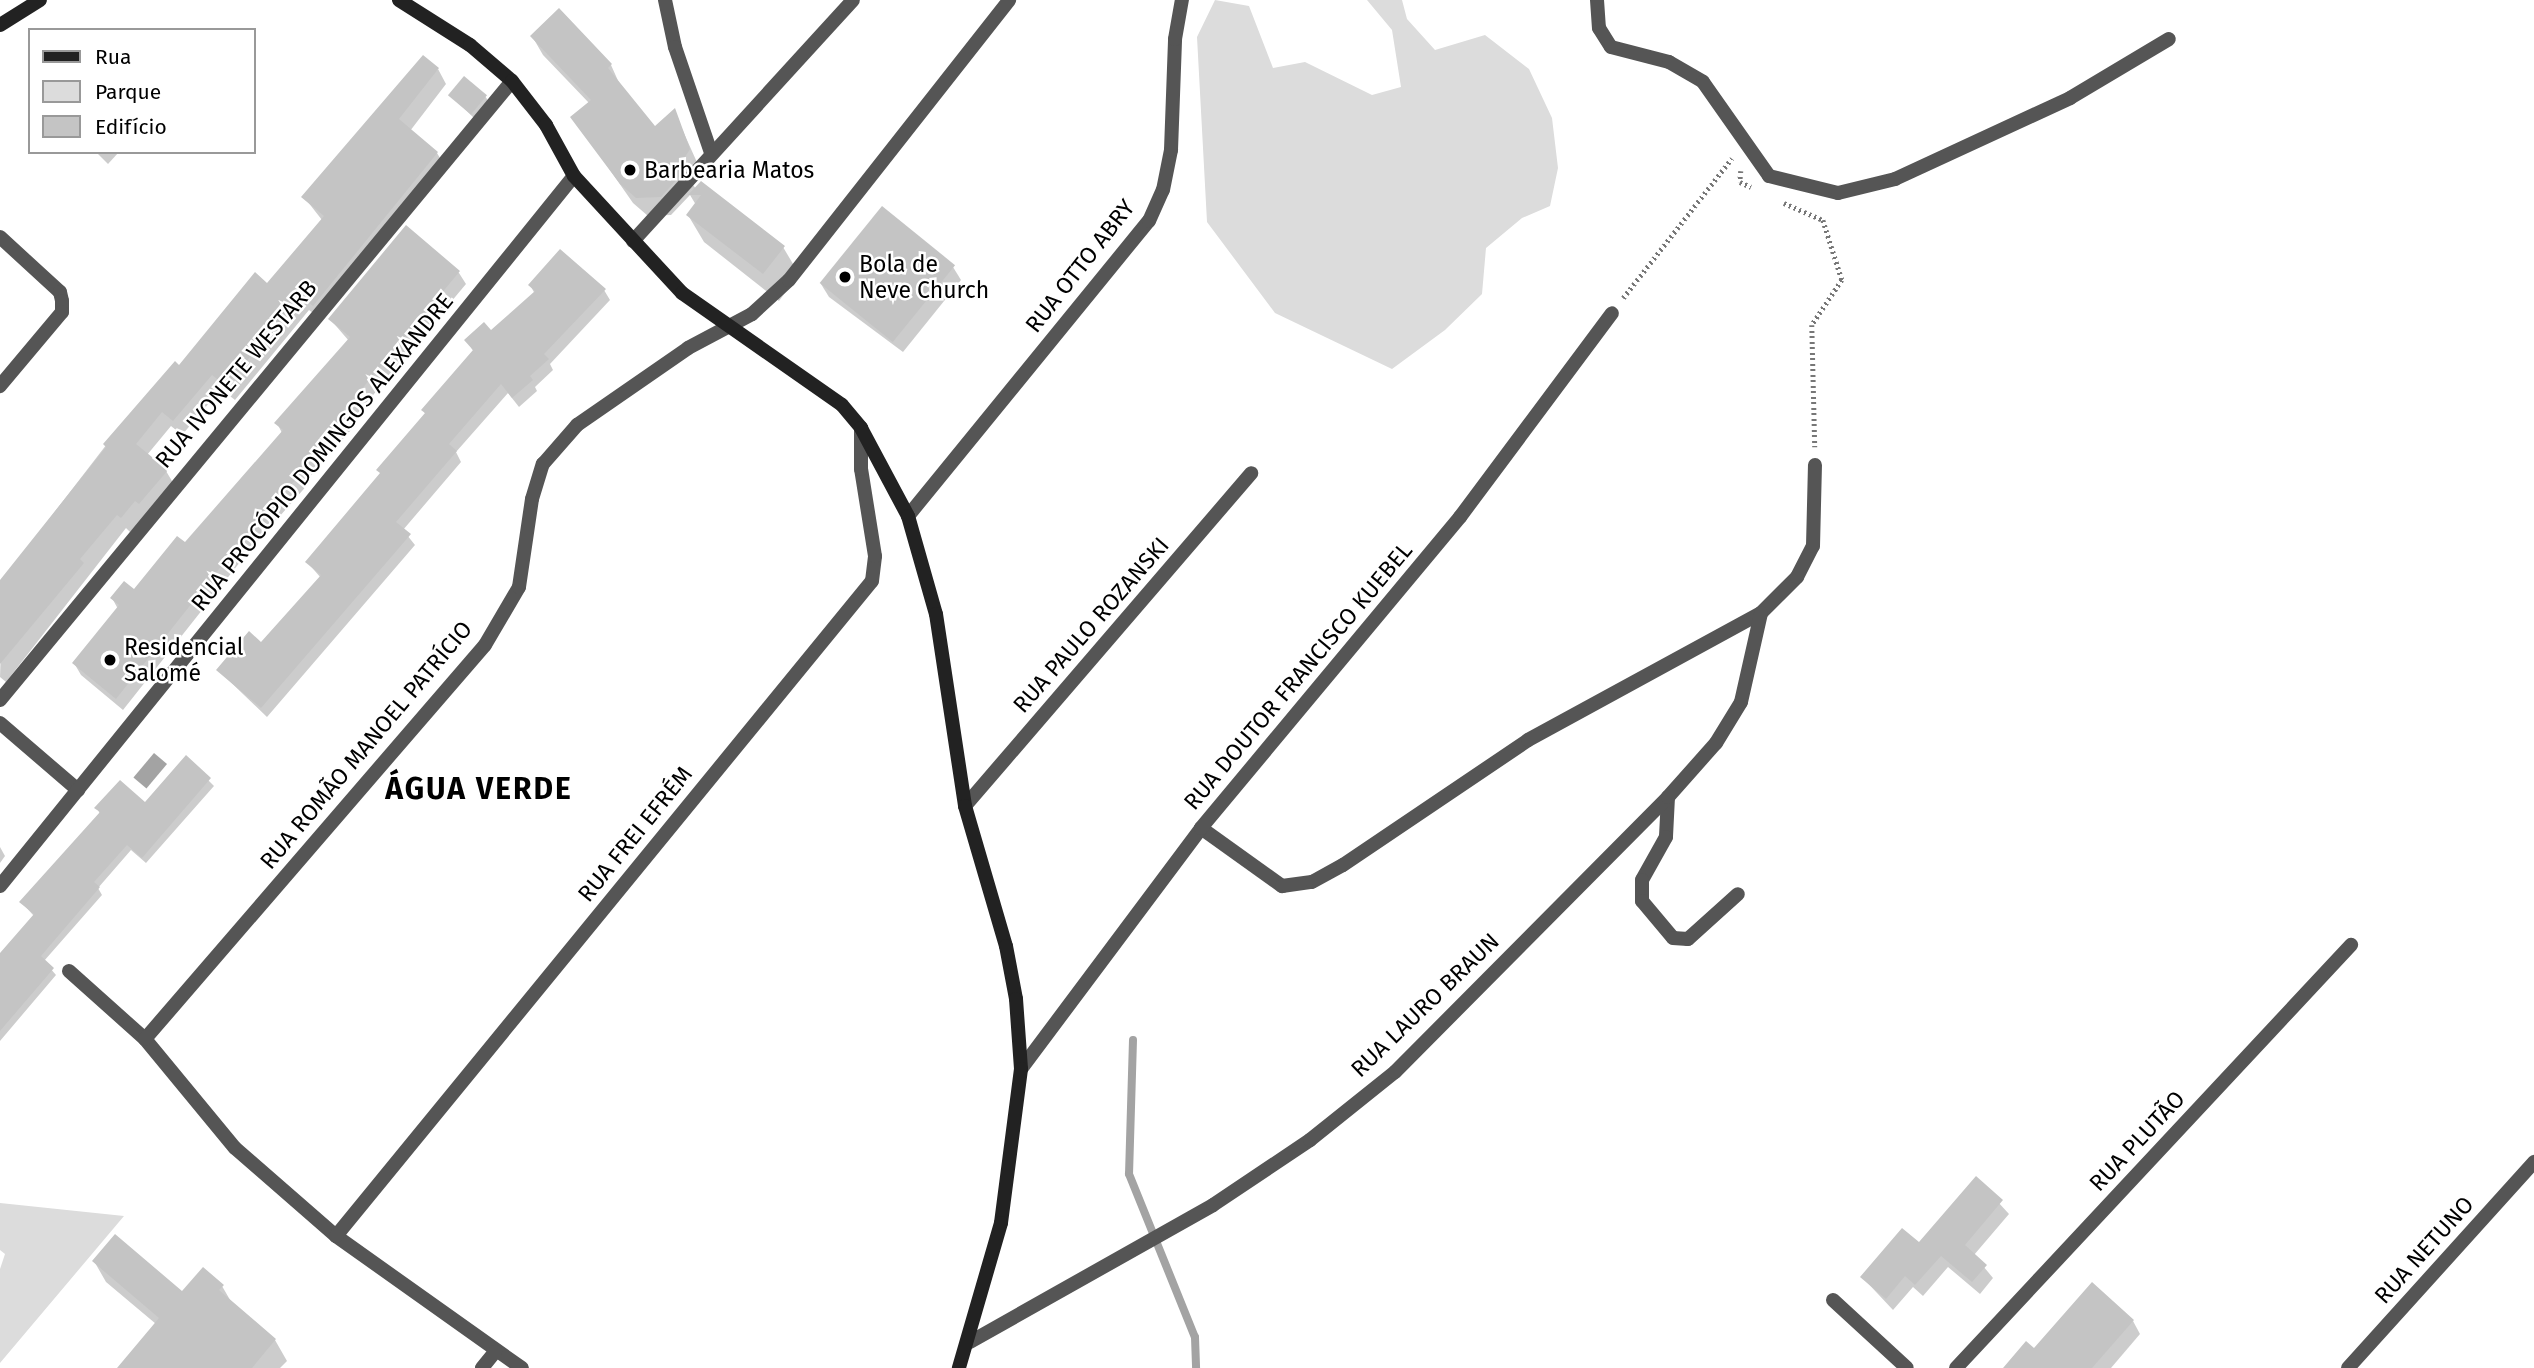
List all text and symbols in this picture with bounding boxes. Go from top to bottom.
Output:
legend [28,28,256,154]
text: Rua [95,44,131,70]
text: Parque [95,79,161,105]
text: Edifício [95,114,167,140]
place label: Barbearia Matos [644,156,814,184]
marker: Barbearia Matos [622,162,638,178]
street label: RUA OTTO ABRY [1019,194,1141,338]
place label: Bola de Neve Church [859,250,989,304]
marker: Bola de Neve Church [837,269,853,285]
street label: RUA IVONETE WESTARB [149,274,323,474]
street label: RUA PROCÓPIO DOMINGOS ALEXANDRE [185,288,459,616]
street label: RUA PAULO ROZANSKI [1007,532,1175,718]
street label: RUA DOUTOR FRANCISCO KUEBEL [1178,537,1418,815]
street label: RUA ROMÃO MANOEL PATRÍCIO [254,615,478,875]
place label: Residencial Salomé [124,633,244,687]
marker: Residencial Salomé [102,652,118,668]
street label: RUA FREI EFRÉM [572,761,698,907]
district label: ÁGUA VERDE [387,771,571,807]
street label: RUA LAURO BRAUN [1345,927,1505,1083]
street label: RUA PLUTÃO [2084,1085,2190,1197]
street label: RUA NETUNO [2369,1191,2479,1309]

